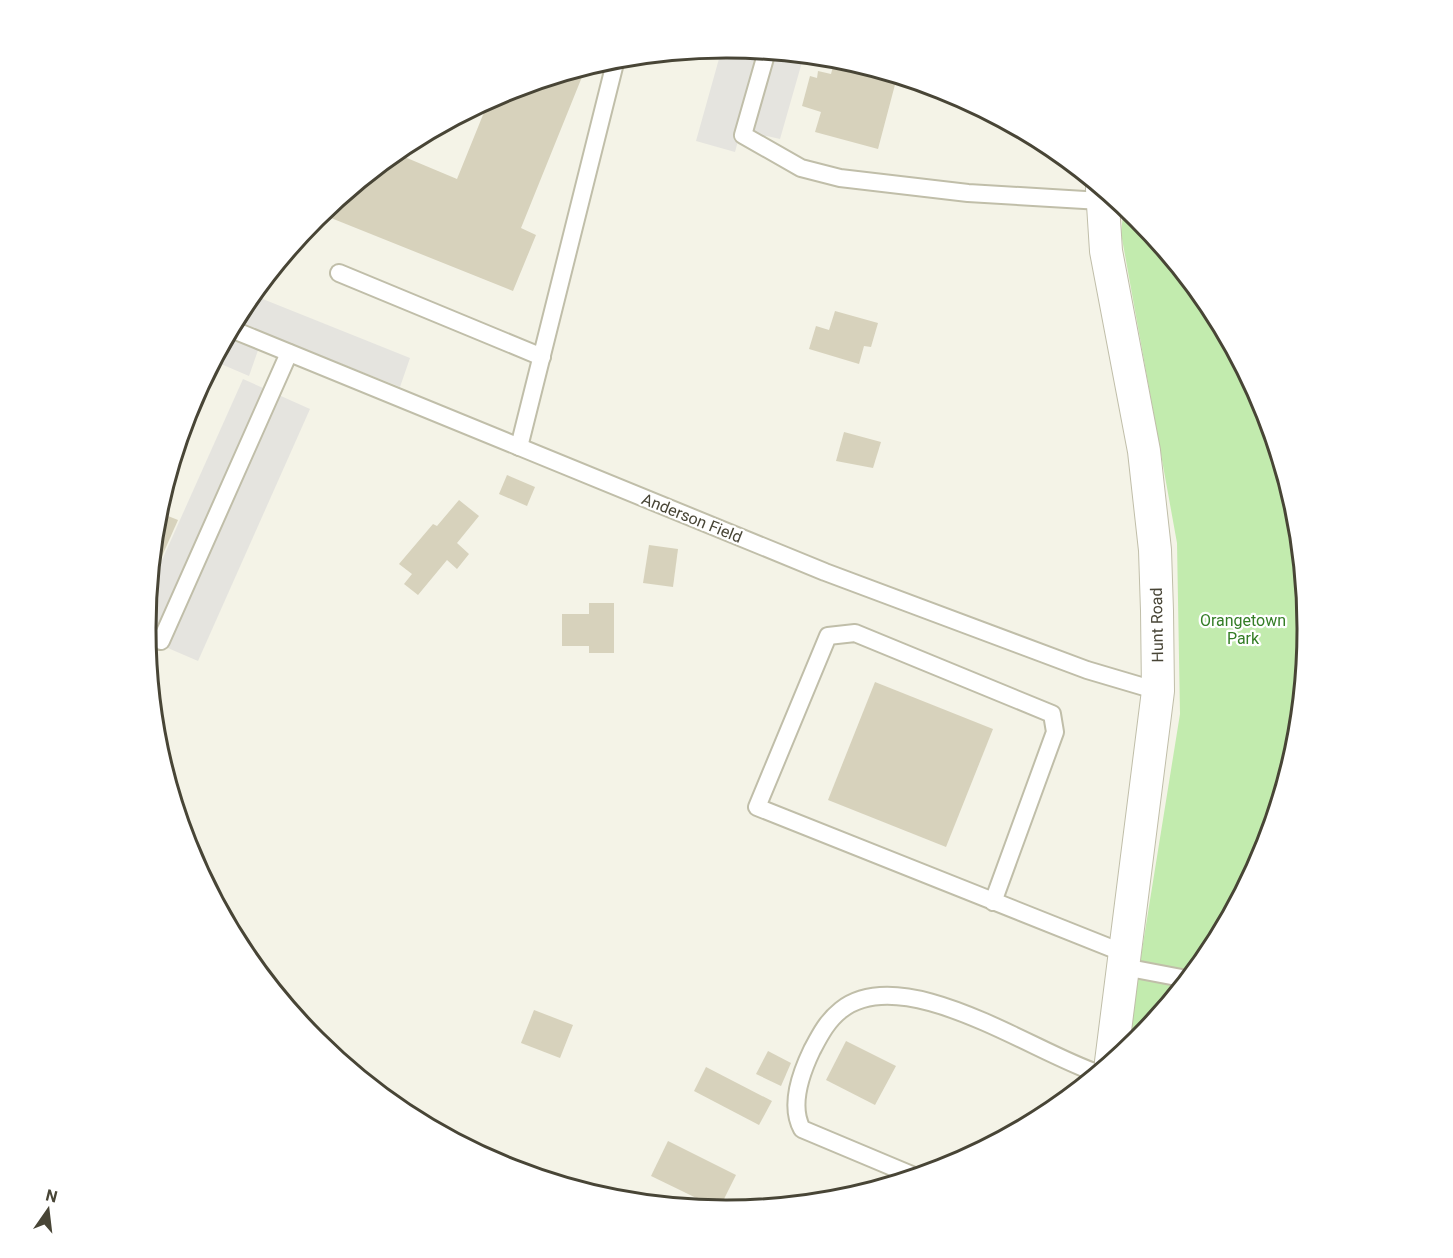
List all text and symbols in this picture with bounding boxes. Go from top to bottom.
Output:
street label: Anderson Field [639,489,745,547]
street label: Hunt Road [1147,587,1167,663]
park label: Orangetown Park [1200,611,1286,648]
north arrow [18,1180,78,1240]
text: N [44,1185,59,1207]

